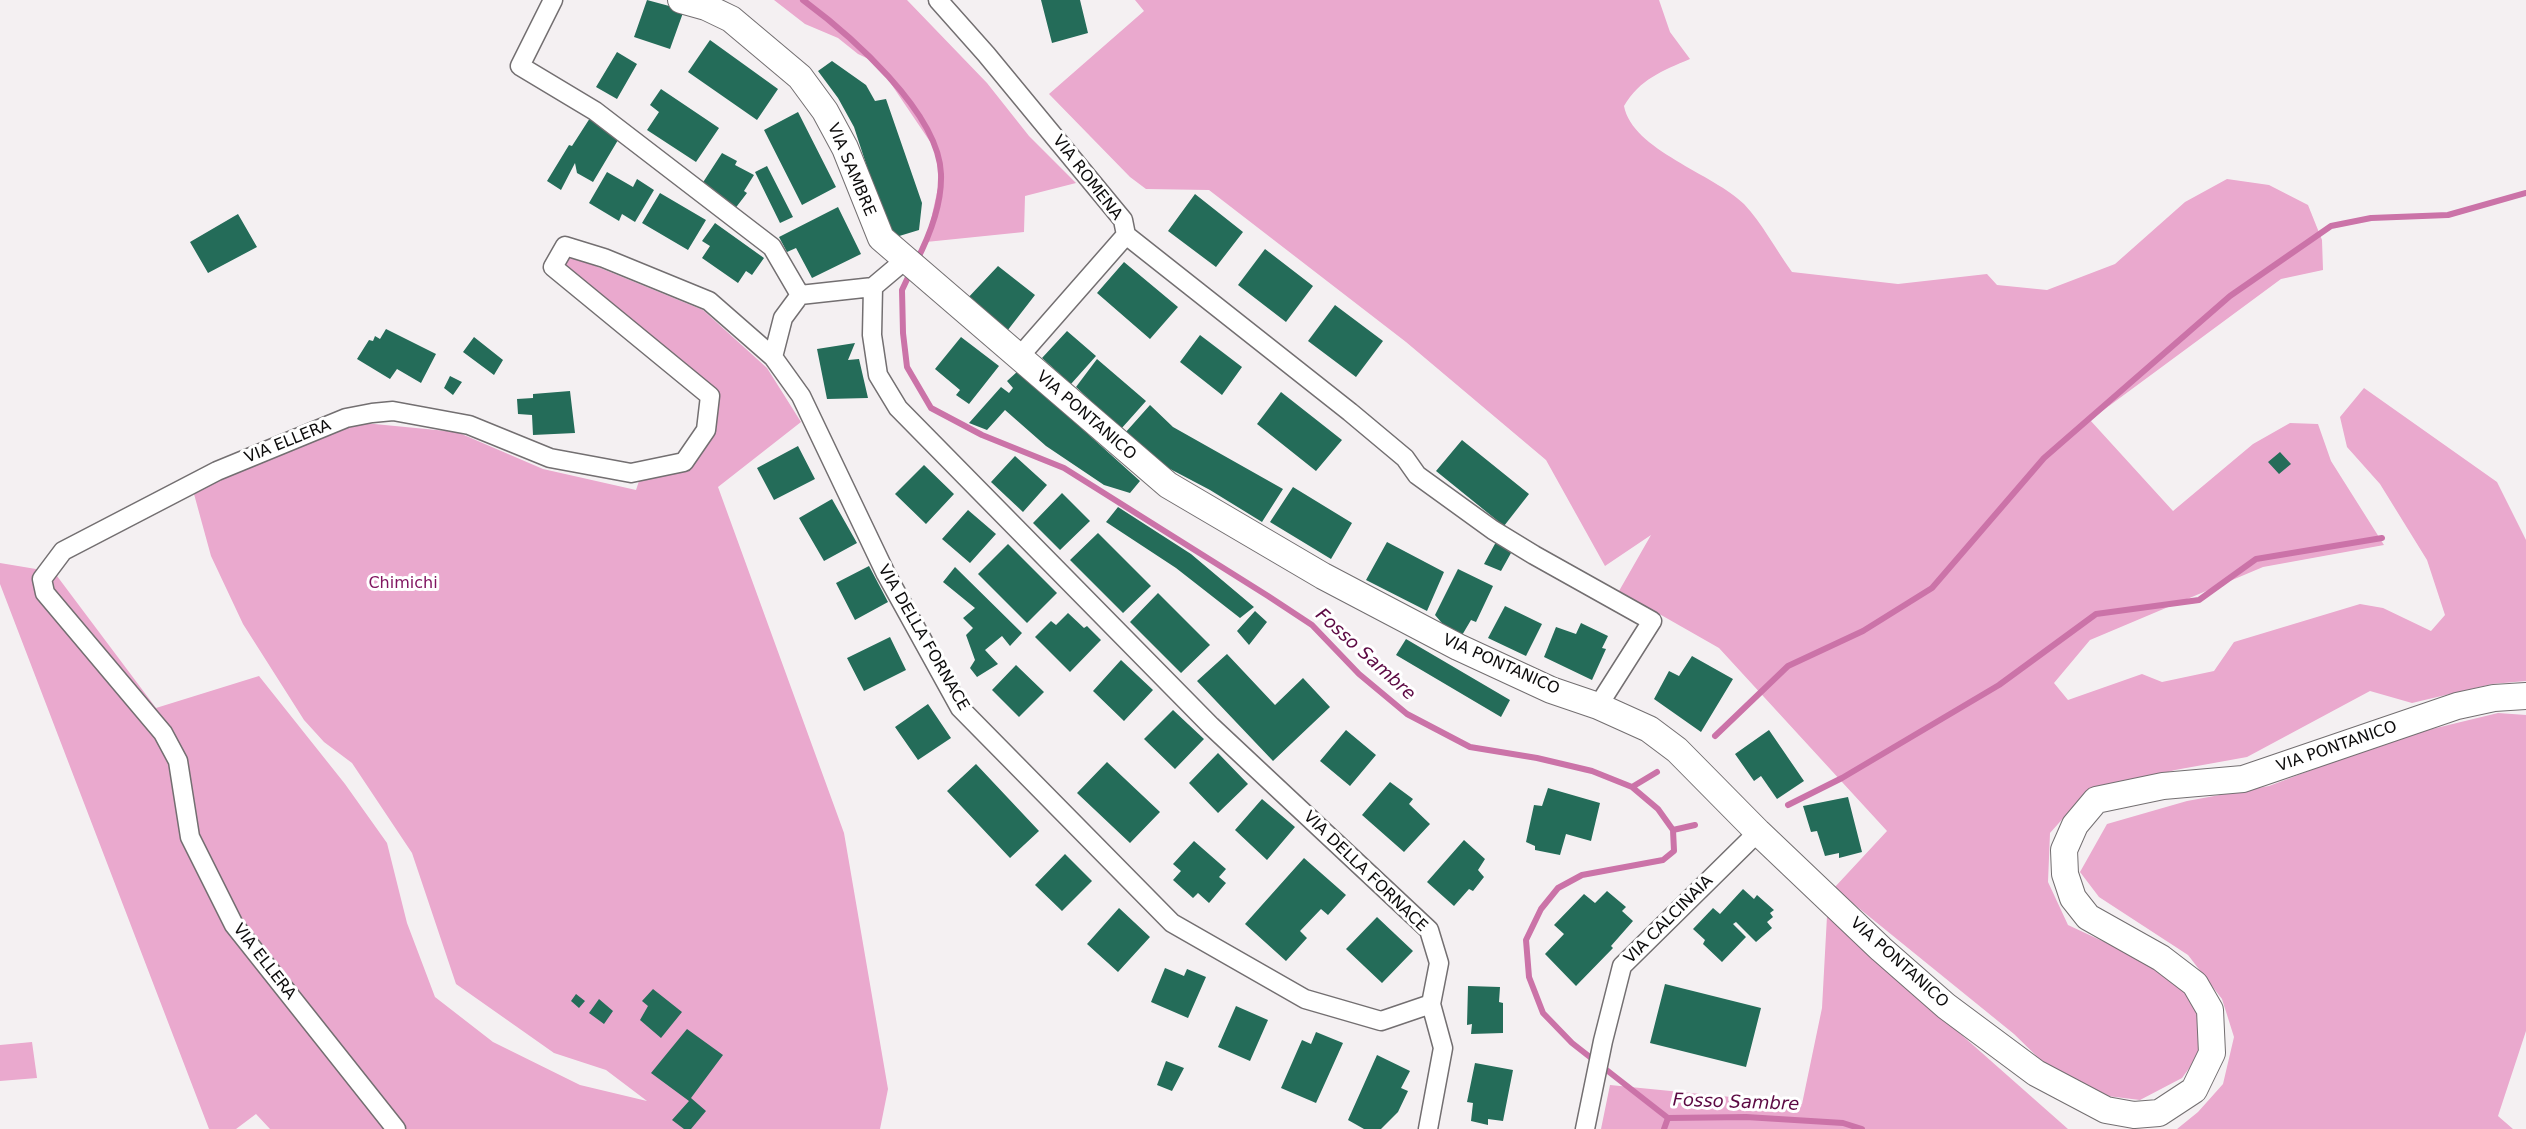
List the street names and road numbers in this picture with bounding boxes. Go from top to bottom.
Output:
street label: VIA SAMBRE [823,121,879,219]
street label: VIA ROMENA [1048,132,1126,224]
street label: VIA PONTANICO [1032,367,1140,465]
street label: VIA ELLERA [242,416,334,468]
street label: VIA DELLA FORNACE [873,562,973,714]
street label: VIA PONTANICO [1440,631,1562,699]
street label: VIA PONTANICO [2274,717,2400,777]
street label: VIA DELLA FORNACE [1299,808,1431,936]
street label: VIA CALCINAIA [1621,872,1717,968]
street label: VIA PONTANICO [1846,914,1952,1012]
street label: VIA ELLERA [228,920,300,1004]

